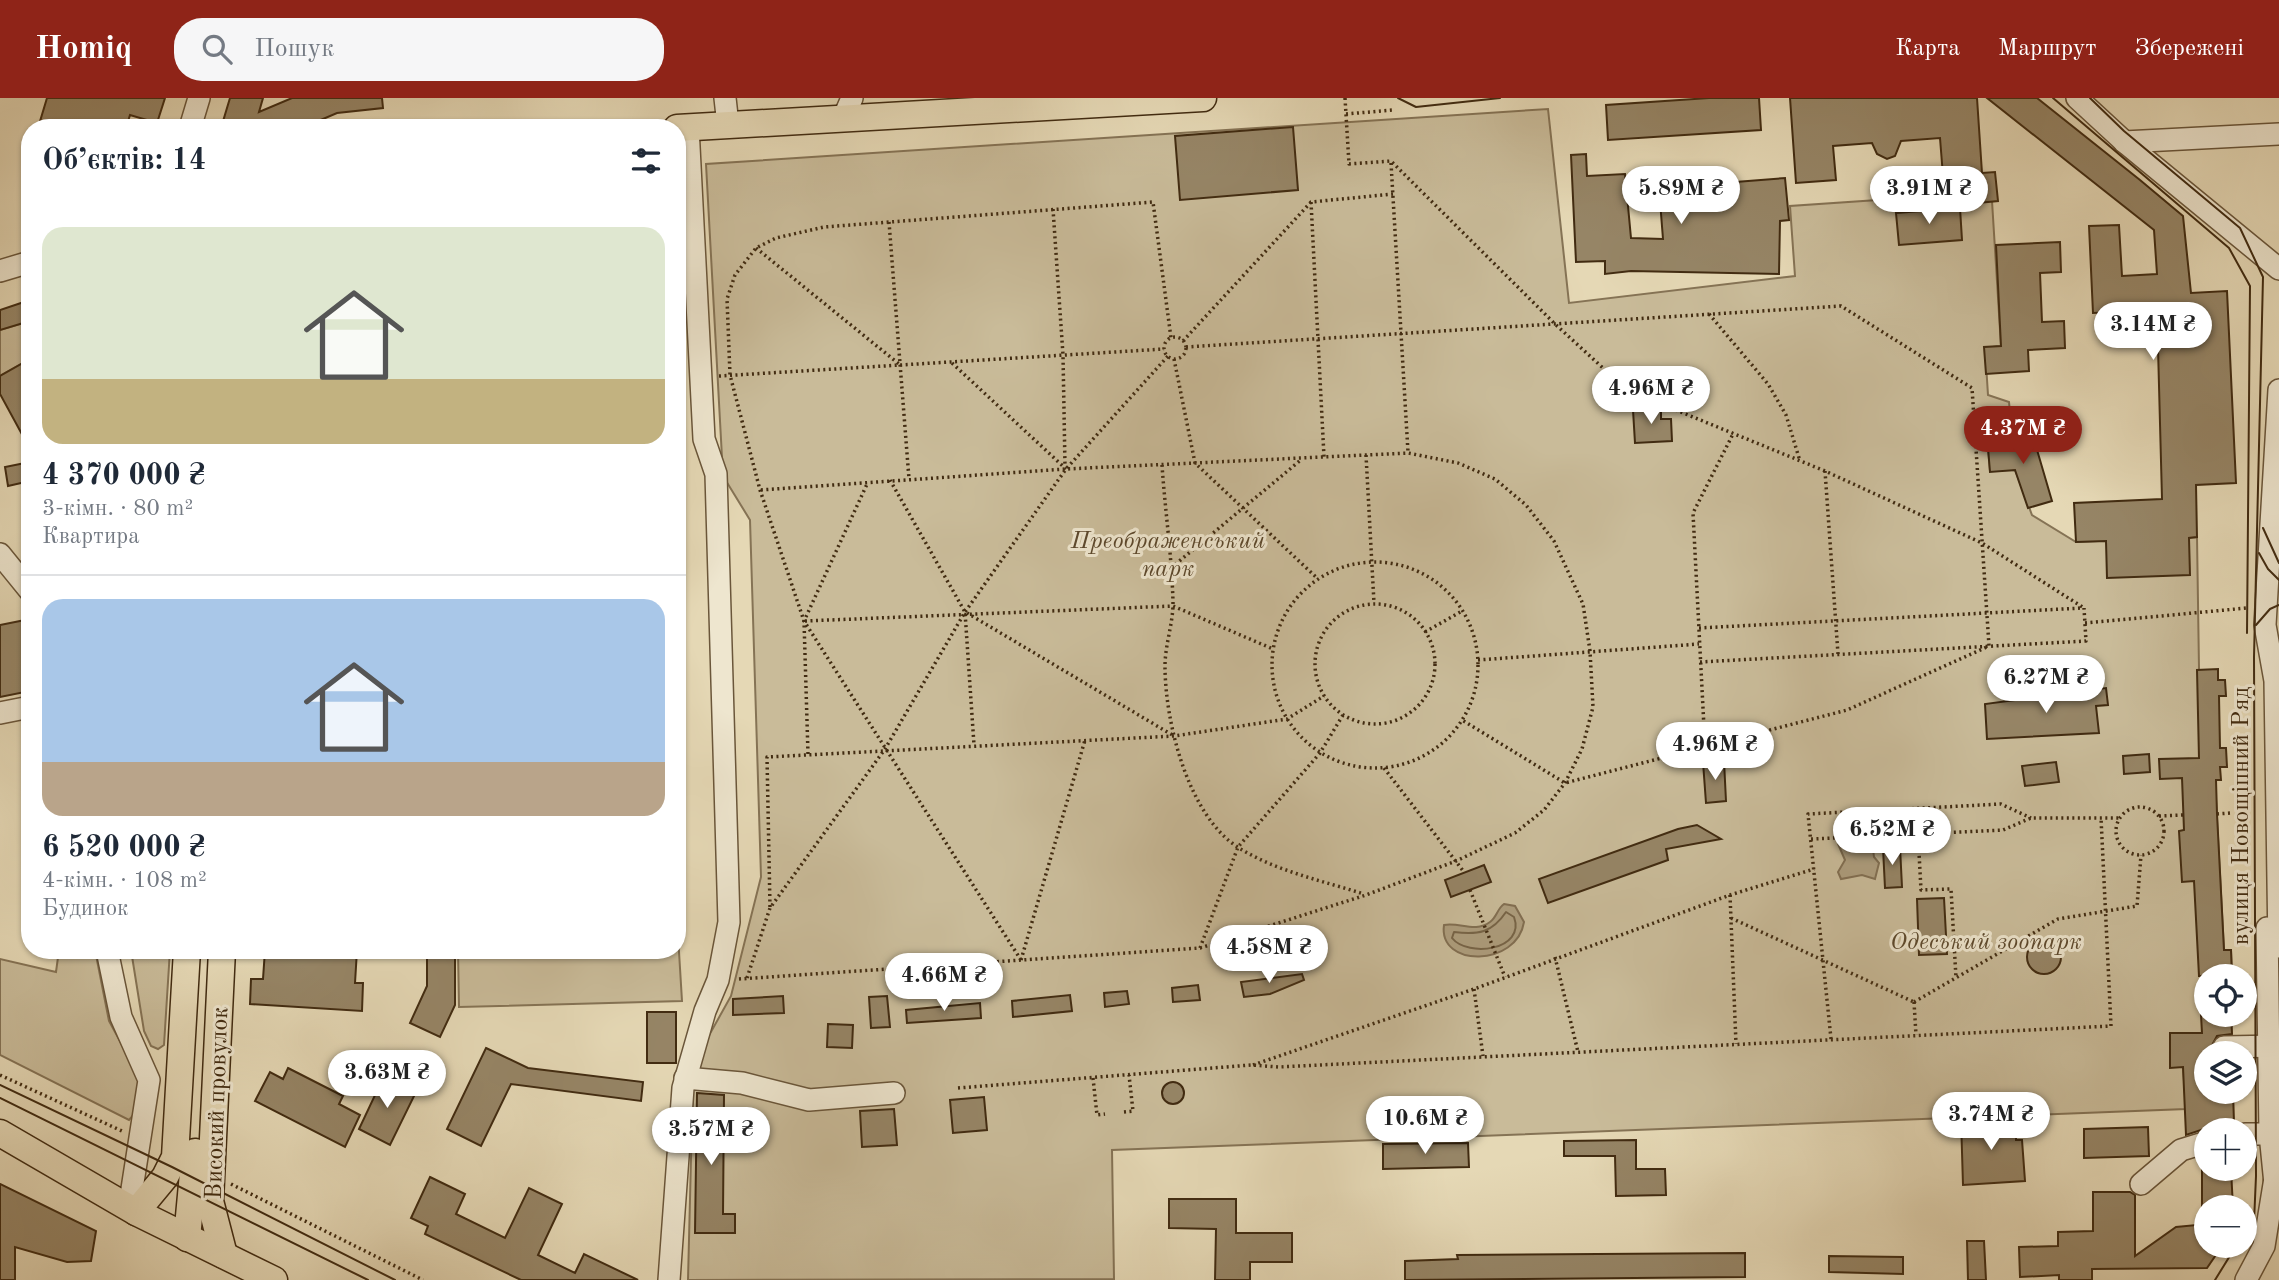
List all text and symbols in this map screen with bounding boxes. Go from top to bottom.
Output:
search box [174,18,664,81]
icon: search [198,30,236,68]
text: Homiq [35,33,132,66]
text: Пошук [254,36,334,62]
text: Карта [1895,37,1960,61]
text: Маршрут [1998,37,2097,61]
text: Збережені [2135,37,2244,61]
icon: filters [627,142,665,180]
text: Об’єктів: 14 [42,146,206,176]
pin: 5.89M ₴ [1616,166,1746,226]
pin: 3.91M ₴ [1864,166,1994,226]
text: 5.89M ₴ [1638,177,1724,200]
text: 3.91M ₴ [1886,177,1972,200]
icon: home [291,272,417,398]
pin: 3.14M ₴ [2088,302,2218,362]
text: 3.14M ₴ [2110,313,2196,336]
pin: 4.96M ₴ [1586,366,1716,426]
text: 4.96M ₴ [1608,377,1694,400]
pin: 4.37M ₴ [1958,406,2088,466]
text: 4.37M ₴ [1980,417,2066,440]
text: 4 370 000 ₴ [42,461,206,491]
text: 3-кімн. · 80 m² [42,497,193,520]
text: Квартира [42,525,140,548]
park label: Преображенський парк [1070,530,1265,582]
icon: home [291,644,417,770]
pin: 6.27M ₴ [1981,656,2111,715]
text: 6.27M ₴ [2003,666,2089,689]
street label: вулиця Новощіпний Ряд [2230,686,2254,945]
pin: 4.96M ₴ [1650,722,1780,782]
text: 4.96M ₴ [1672,733,1758,756]
pin: 6.52M ₴ [1827,808,1957,867]
text: 6.52M ₴ [1849,818,1935,841]
text: 6 520 000 ₴ [42,833,206,863]
text: 4-кімн. · 108 m² [42,869,207,892]
text: Будинок [42,897,129,920]
pin: 4.58M ₴ [1204,926,1334,985]
park label: Одеський зоопарк [1890,931,2082,955]
text: 4.58M ₴ [1226,936,1312,959]
pin: 4.66M ₴ [879,954,1009,1013]
text: 4.66M ₴ [901,964,987,987]
map controls [2194,964,2257,1258]
button: locate [2194,964,2257,1027]
street label: Високий провулок [203,1006,233,1200]
button: layers [2194,1041,2257,1104]
pin: 3.63M ₴ [322,1051,452,1110]
text: 3.63M ₴ [344,1061,430,1084]
pin: 3.74M ₴ [1926,1093,2056,1152]
pin: 10.6M ₴ [1360,1096,1490,1156]
text: 3.74M ₴ [1948,1103,2034,1126]
text: 10.6M ₴ [1382,1107,1468,1130]
pin: 3.57M ₴ [646,1108,776,1167]
text: 3.57M ₴ [668,1118,754,1141]
button: + [2194,1118,2257,1181]
button: − [2194,1195,2257,1258]

